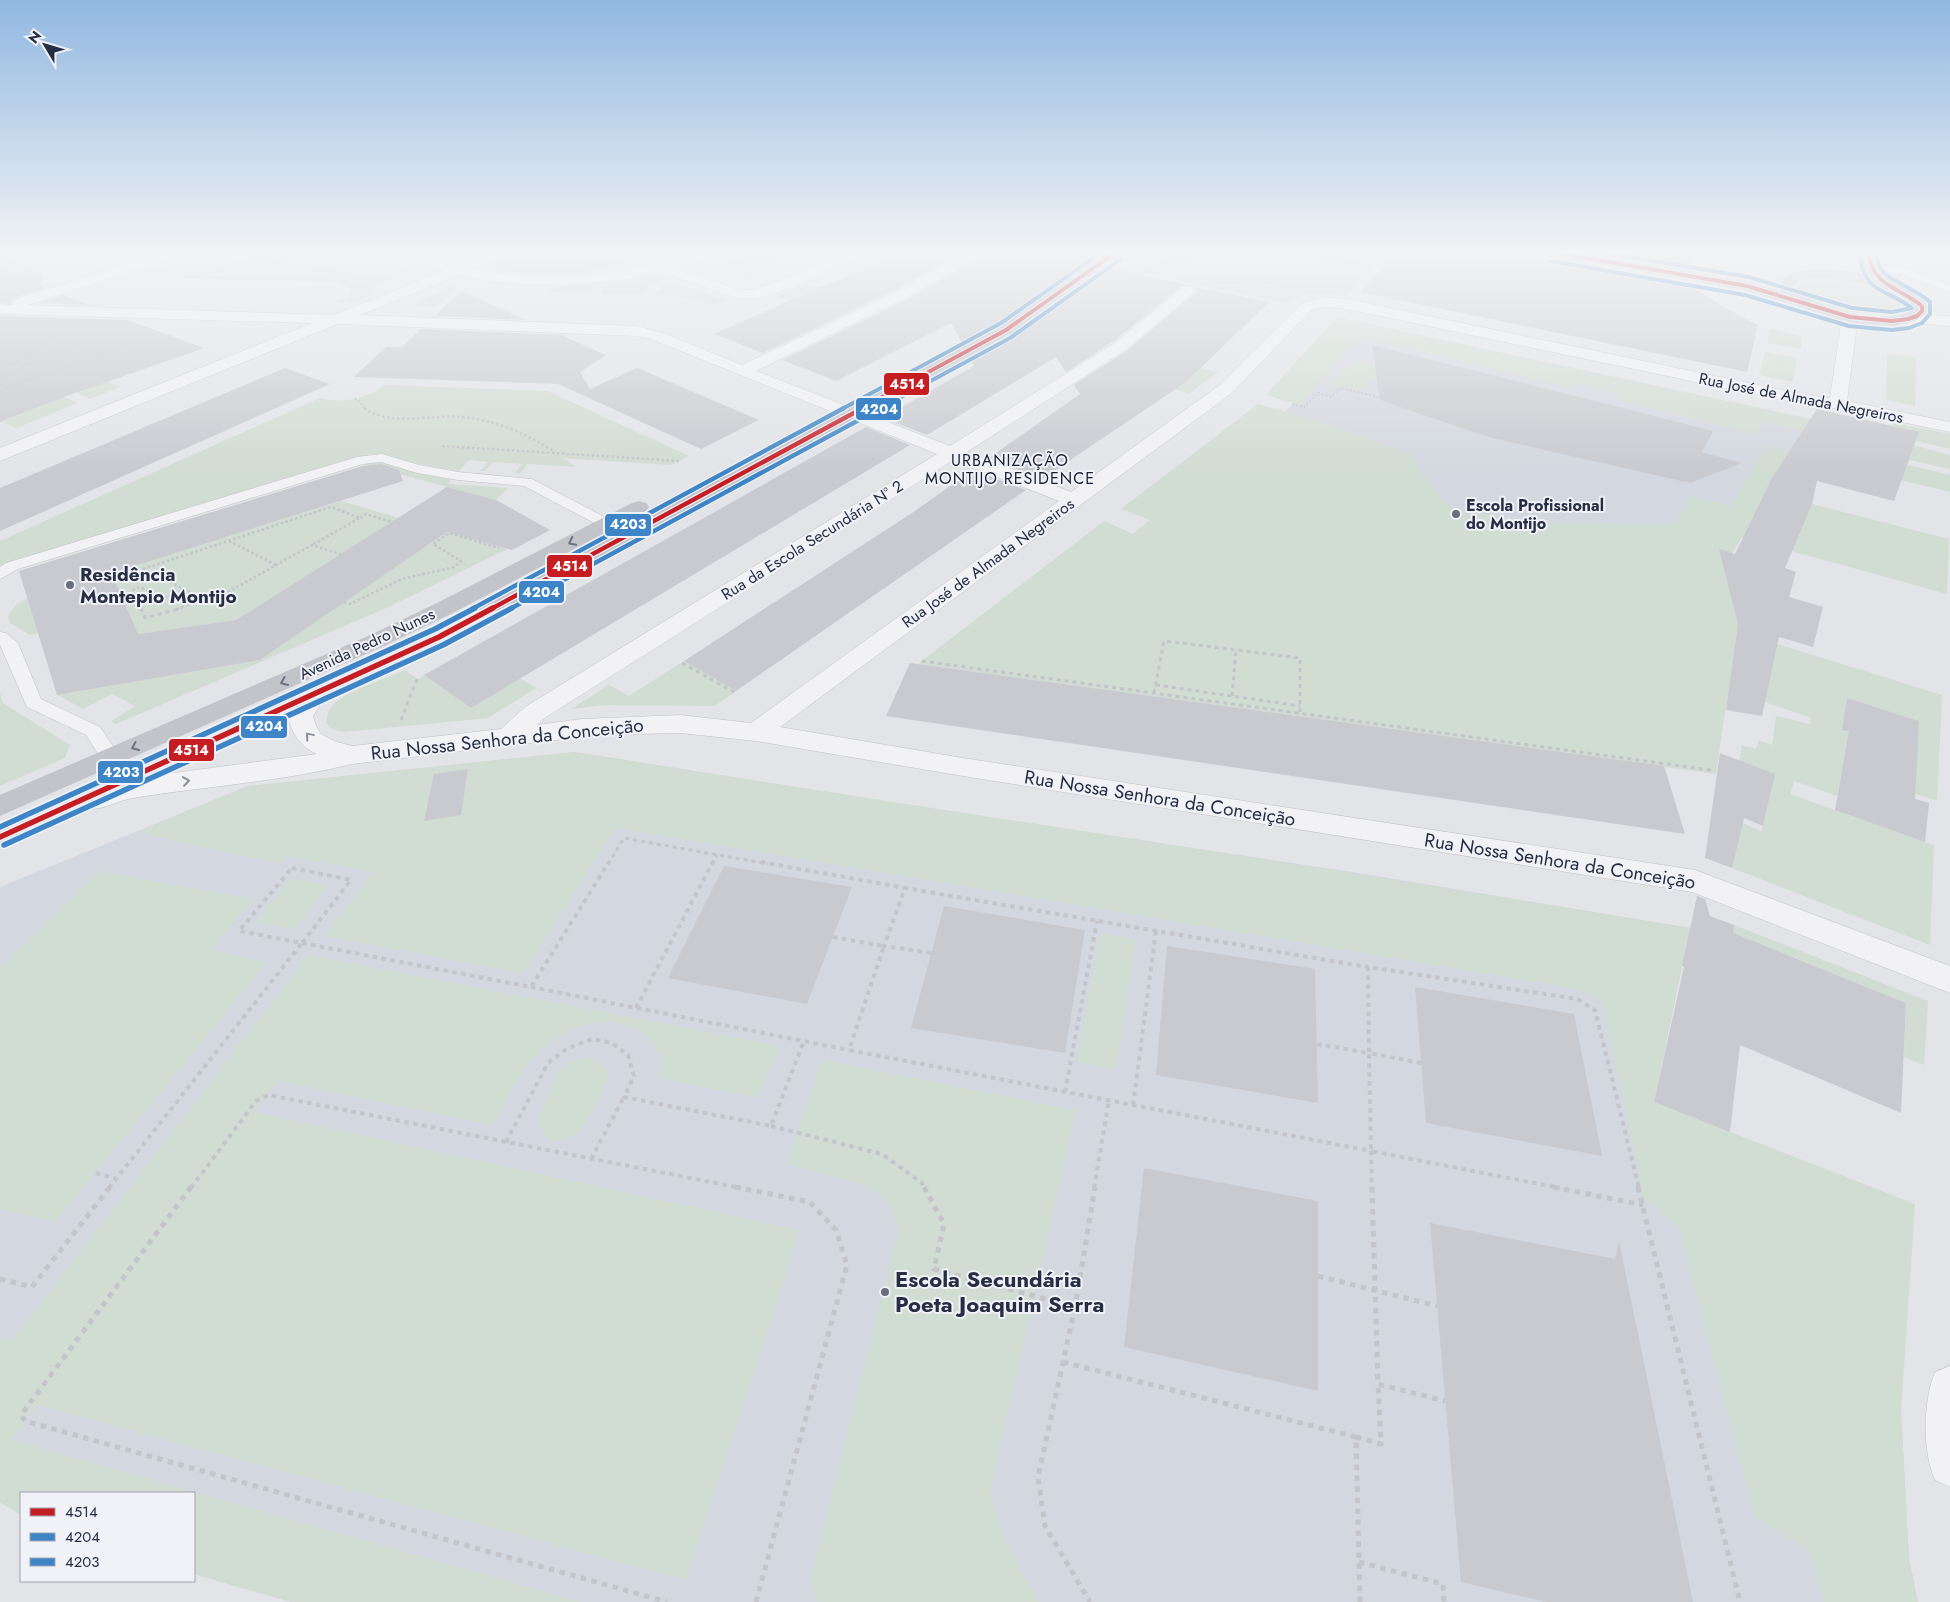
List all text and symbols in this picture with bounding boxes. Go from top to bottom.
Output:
north arrow [20,20,70,70]
text: N [23,26,46,48]
street label: Rua José de Almada Negreiros [1697,367,1905,429]
line badge: 4514 [883,372,930,396]
text: 4514 [889,374,925,394]
line badge: 4204 [855,397,902,421]
text: 4204 [860,399,898,419]
district label: URBANIZAÇÃO MONTIJO RESIDENCE [925,449,1095,490]
street label: Rua da Escola Secundária Nº 2 [717,474,907,606]
street label: Rua José de Almada Negreiros [897,493,1079,633]
place label: Escola Profissional do Montijo [1466,494,1604,535]
marker: Escola Profissional do Montijo [1450,508,1462,520]
line badge: 4203 [604,513,652,537]
text: 4203 [610,514,647,534]
one-way arrow [568,536,577,546]
line badge: 4514 [546,554,593,578]
text: 4514 [552,556,588,576]
place label: Residência Montepio Montijo [80,561,237,610]
marker: Residência Montepio Montijo [64,579,76,591]
line badge: 4204 [518,580,565,604]
text: 4204 [522,582,560,602]
street label: Avenida Pedro Nunes [295,602,439,686]
one-way arrow [280,675,289,686]
street label: Rua Nossa Senhora da Conceição [369,711,645,767]
line badge: 4204 [240,715,288,739]
text: 4204 [245,716,283,736]
one-way arrow [306,733,315,742]
line badge: 4514 [168,738,215,762]
text: 4514 [173,740,209,760]
one-way arrow [131,741,140,752]
line badge: 4203 [97,760,144,784]
text: 4203 [103,762,140,782]
street label: Rua Nossa Senhora da Conceição [1023,763,1297,833]
one-way arrow [183,776,191,787]
street label: Rua Nossa Senhora da Conceição [1423,826,1697,896]
place label: Escola Secundária Poeta Joaquim Serra [895,1263,1104,1320]
marker: Escola Secundária Poeta Joaquim Serra [879,1286,891,1298]
legend [20,1492,195,1582]
text: 4514 [65,1501,98,1523]
text: 4204 [65,1526,100,1548]
text: 4203 [65,1551,99,1573]

